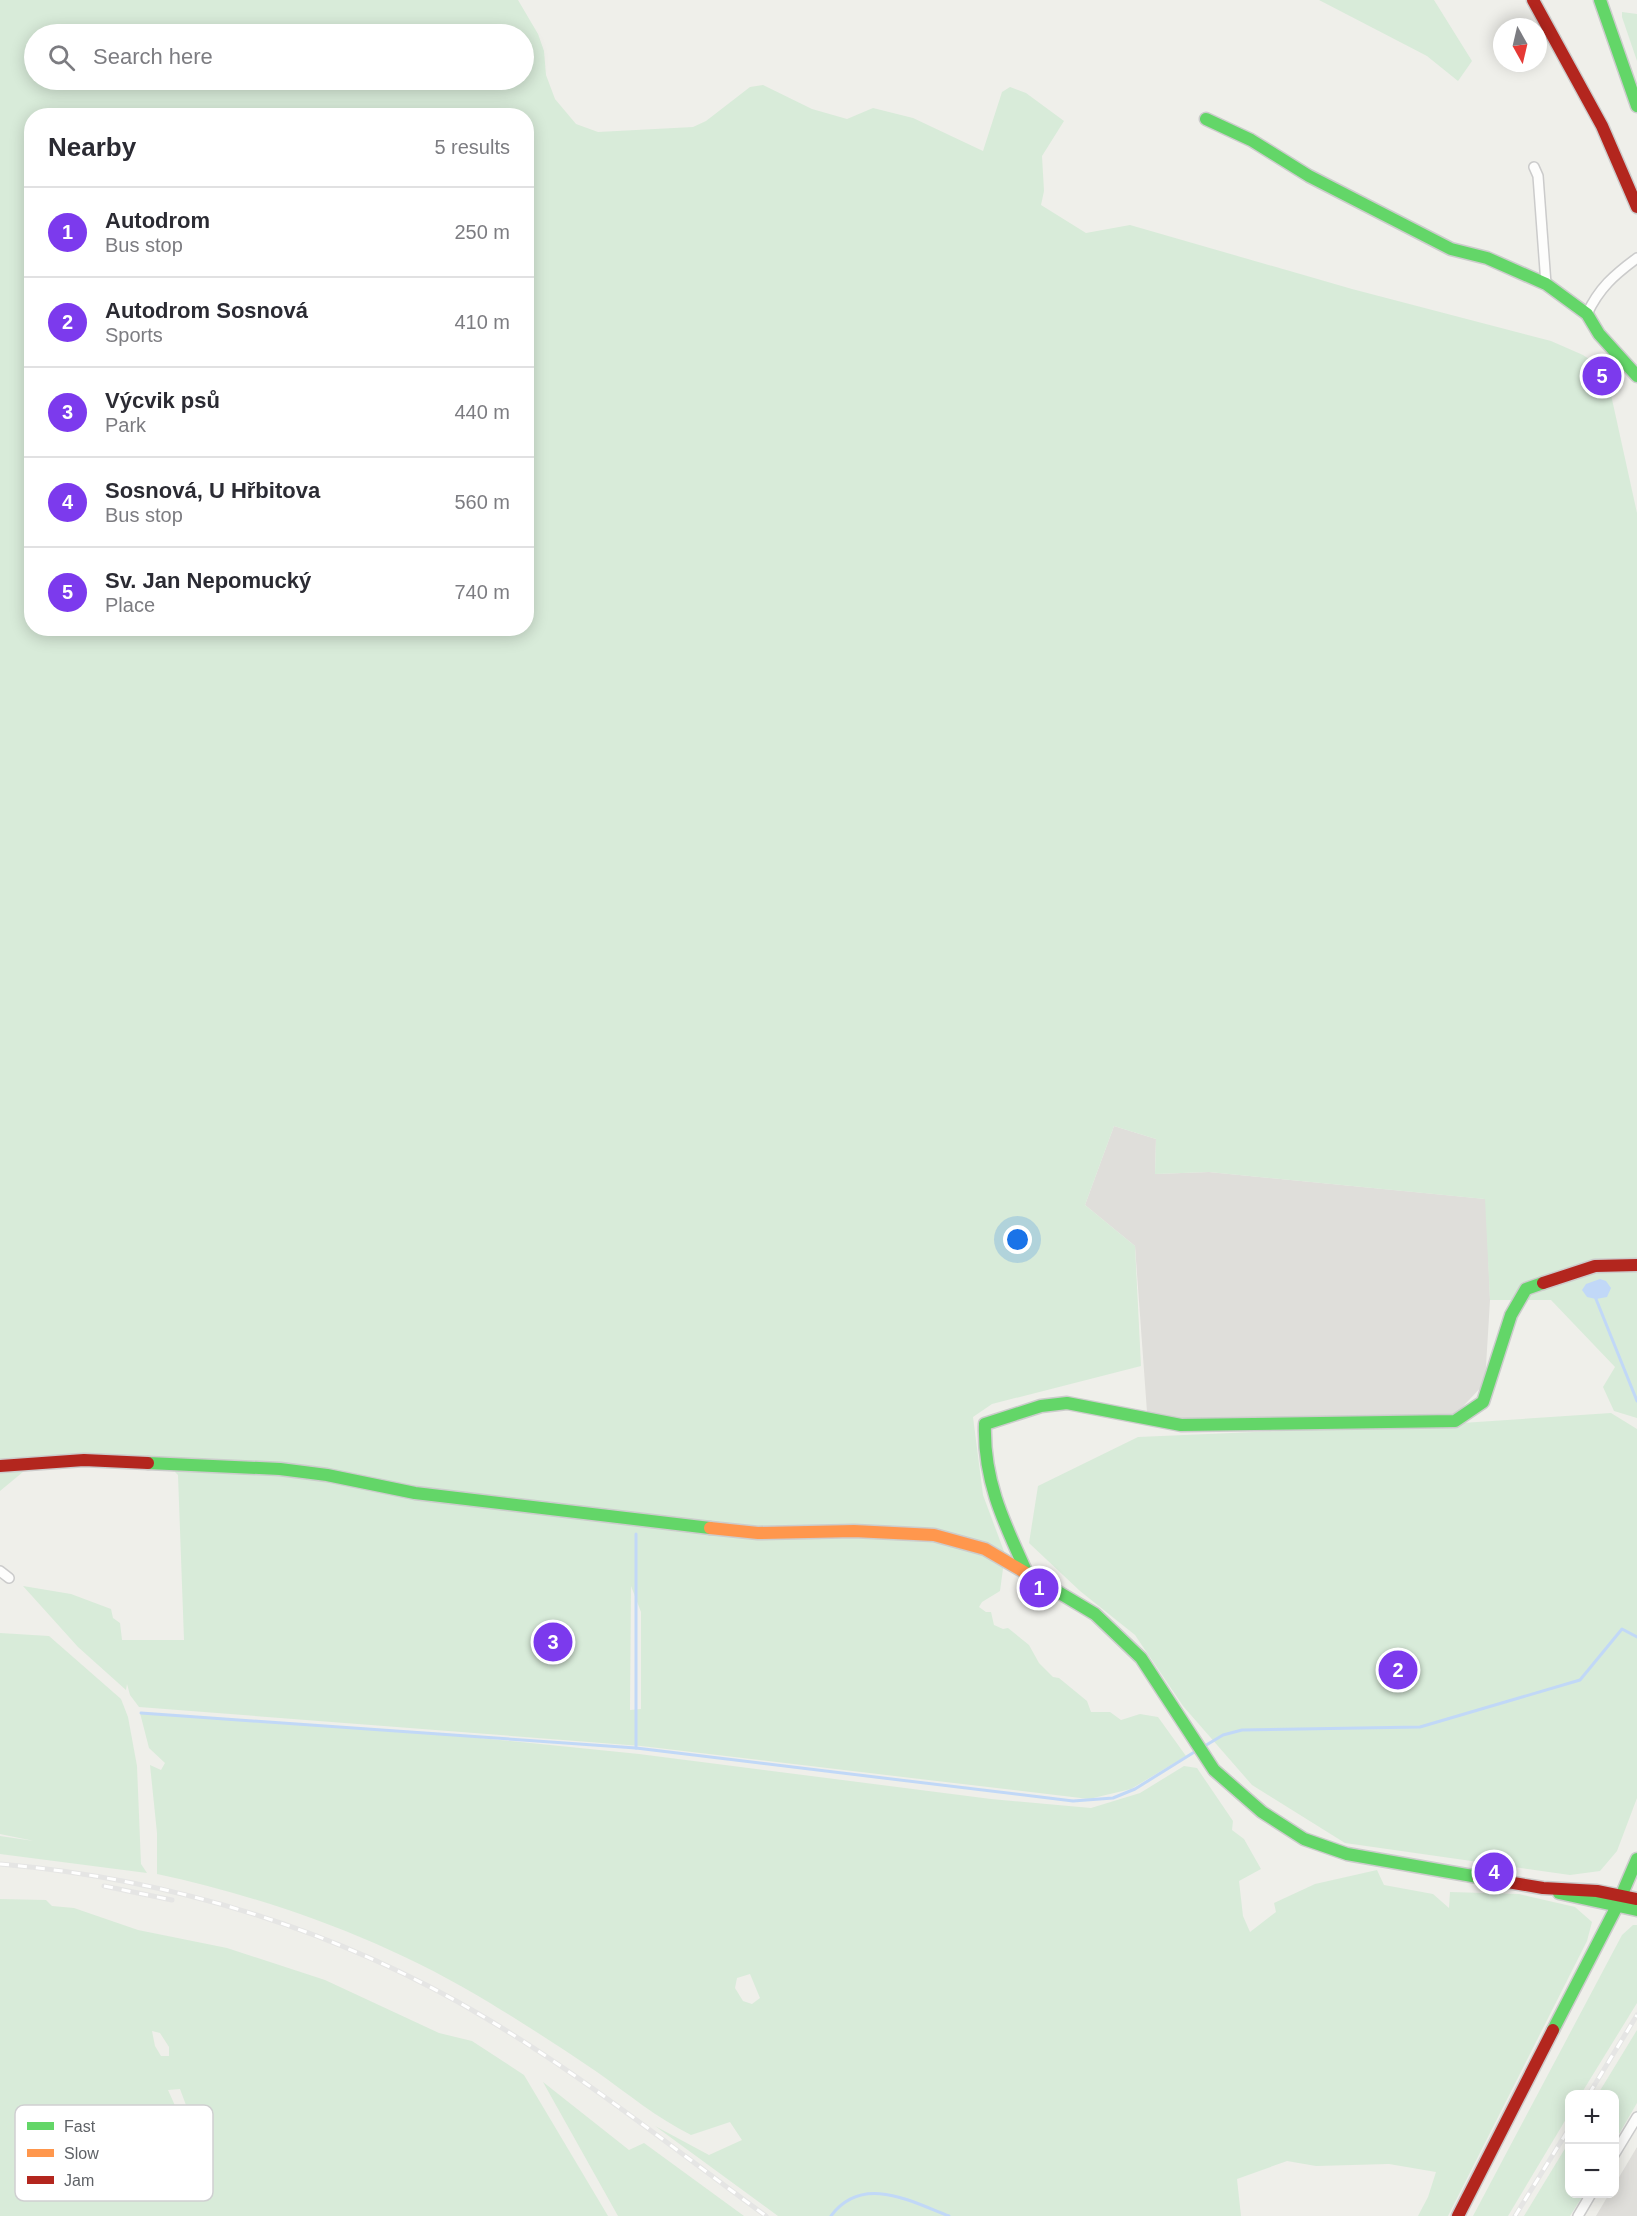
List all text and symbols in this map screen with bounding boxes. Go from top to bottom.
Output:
north arrow [1493,18,1547,72]
search box [24,24,534,90]
icon: search [45,41,78,74]
text: Search here [93,44,213,69]
text: Nearby [48,132,136,162]
text: 5 results [434,136,510,158]
text: Autodrom [105,208,210,233]
text: 1 [62,221,73,243]
text: 250 m [454,221,510,243]
text: Bus stop [105,234,183,256]
text: Autodrom Sosnová [105,298,308,323]
text: 2 [62,311,73,333]
text: 410 m [454,311,510,333]
text: Sports [105,324,163,346]
pin: 5 [1582,354,1622,398]
text: Výcvik psů [105,388,220,413]
text: 3 [62,401,73,423]
text: 440 m [454,401,510,423]
text: Park [105,414,146,436]
text: Sosnová, U Hřbitova [105,478,320,503]
text: 4 [62,491,73,513]
text: 560 m [454,491,510,513]
text: Bus stop [105,504,183,526]
text: Sv. Jan Nepomucký [105,568,311,593]
text: 5 [62,581,73,603]
text: 740 m [454,581,510,603]
text: Place [105,594,155,616]
your location [1003,1225,1032,1254]
pin: 1 [1020,1566,1058,1610]
pin: 3 [534,1620,572,1664]
pin: 2 [1378,1648,1418,1692]
pin: 4 [1474,1850,1514,1894]
map controls [1565,2090,1619,2198]
button: + [1565,2090,1619,2144]
legend [15,2105,213,2201]
text: Fast [64,2118,96,2135]
button: − [1565,2144,1619,2198]
text: Slow [64,2145,99,2162]
text: Jam [64,2172,94,2189]

